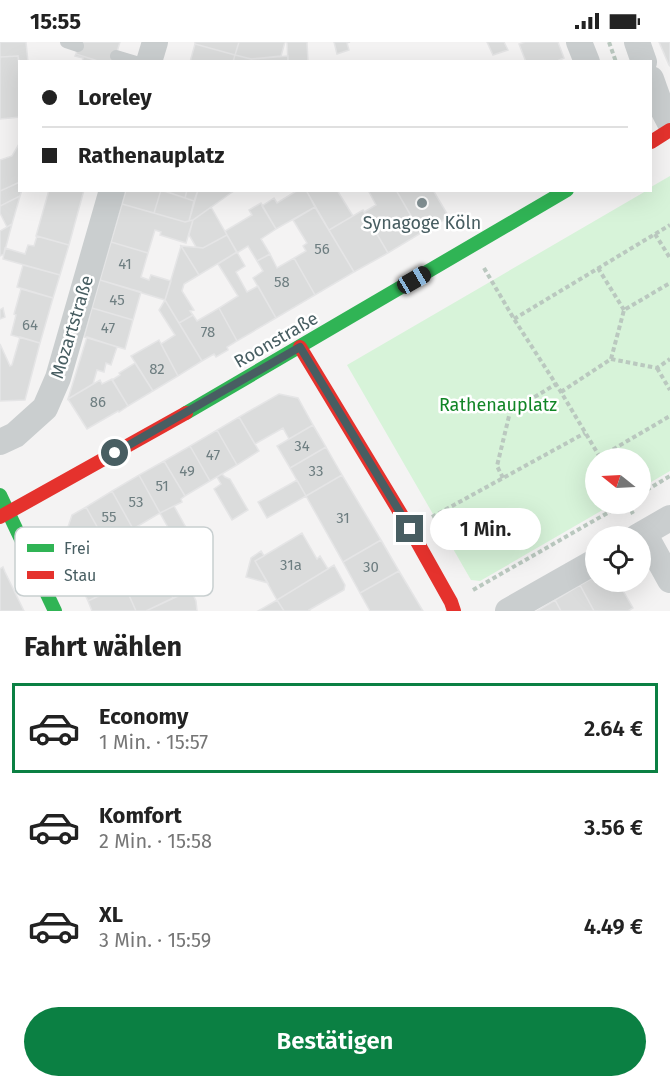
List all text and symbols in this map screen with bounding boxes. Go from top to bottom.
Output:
text: 15:55 [30,8,81,35]
text: Loreley [78,84,152,111]
text: Rathenauplatz [78,142,224,169]
marker: Synagoge Köln [415,196,429,210]
place label: Synagoge Köln [363,212,481,234]
house number: 56 [314,240,330,258]
house number: 41 [118,255,132,273]
car [394,263,434,297]
street label: Mozartstraße [46,273,98,381]
house number: 58 [274,273,290,291]
house number: 45 [109,291,125,309]
street label: Roonstraße [230,307,322,373]
house number: 64 [22,316,38,334]
house number: 47 [101,319,115,337]
house number: 78 [201,323,215,341]
house number: 82 [149,360,165,378]
house number: 86 [90,393,106,411]
park label: Rathenauplatz [439,394,557,416]
house number: 34 [294,437,310,455]
route start [101,439,128,466]
house number: 47 [206,446,220,464]
north arrow [585,448,651,514]
map controls [585,448,651,592]
house number: 49 [179,462,195,480]
house number: 33 [309,462,323,480]
house number: 51 [155,477,169,495]
house number: 53 [129,493,143,511]
house number: 55 [102,508,116,526]
callout: 1 Min. [431,508,542,550]
house number: 31 [336,509,350,527]
route end [396,515,423,542]
text: 1 Min. [460,517,511,541]
button: locate [585,526,651,592]
legend [15,527,213,596]
text: Frei [64,539,90,558]
house number: 31a [280,556,302,574]
house number: 30 [363,558,379,576]
text: Stau [64,566,96,585]
text: Fahrt wählen [24,631,182,663]
icon: car [27,701,81,755]
text: Economy [99,703,188,730]
text: 2.64 € [584,715,643,742]
text: 1 Min. · 15:57 [99,730,208,754]
icon: car [27,800,81,854]
text: Komfort [99,802,182,829]
text: 3.56 € [584,814,643,841]
text: 2 Min. · 15:58 [99,829,212,853]
icon: car [27,899,81,953]
text: XL [99,901,123,928]
text: 4.49 € [584,913,643,940]
text: 3 Min. · 15:59 [99,928,211,952]
button: Bestätigen [24,1007,646,1076]

